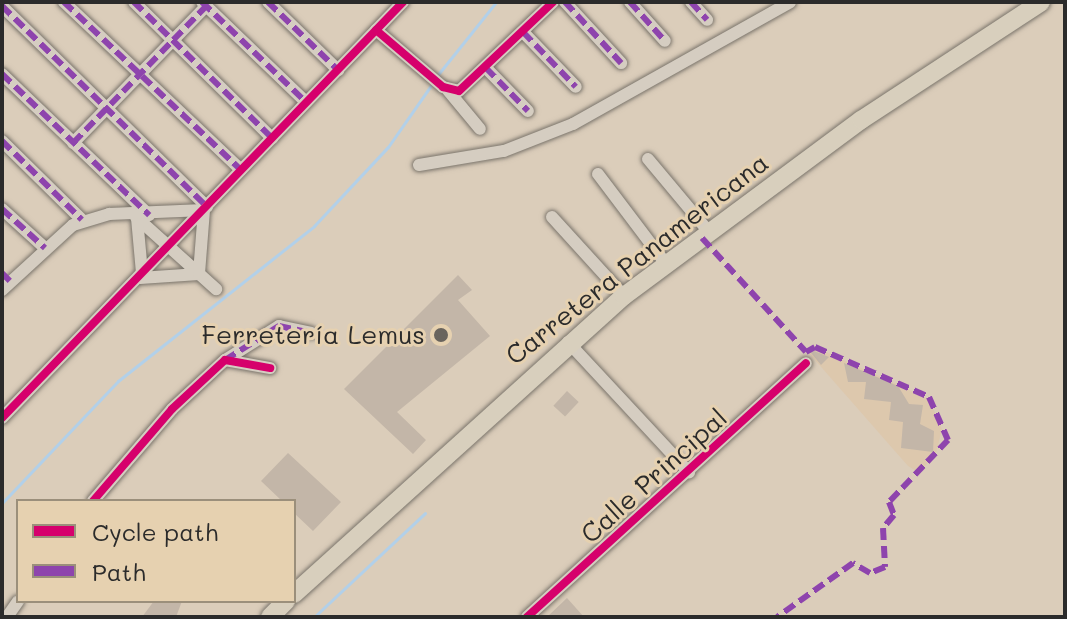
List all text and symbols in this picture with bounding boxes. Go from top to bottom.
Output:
street label: Carretera Panamericana [499,147,775,371]
place label: Ferretería Lemus [202,319,425,351]
marker: Ferretería Lemus [432,326,450,344]
street label: Calle Principal [575,402,733,550]
legend [16,499,296,603]
text: Cycle path [92,516,218,547]
text: Path [92,556,146,587]

